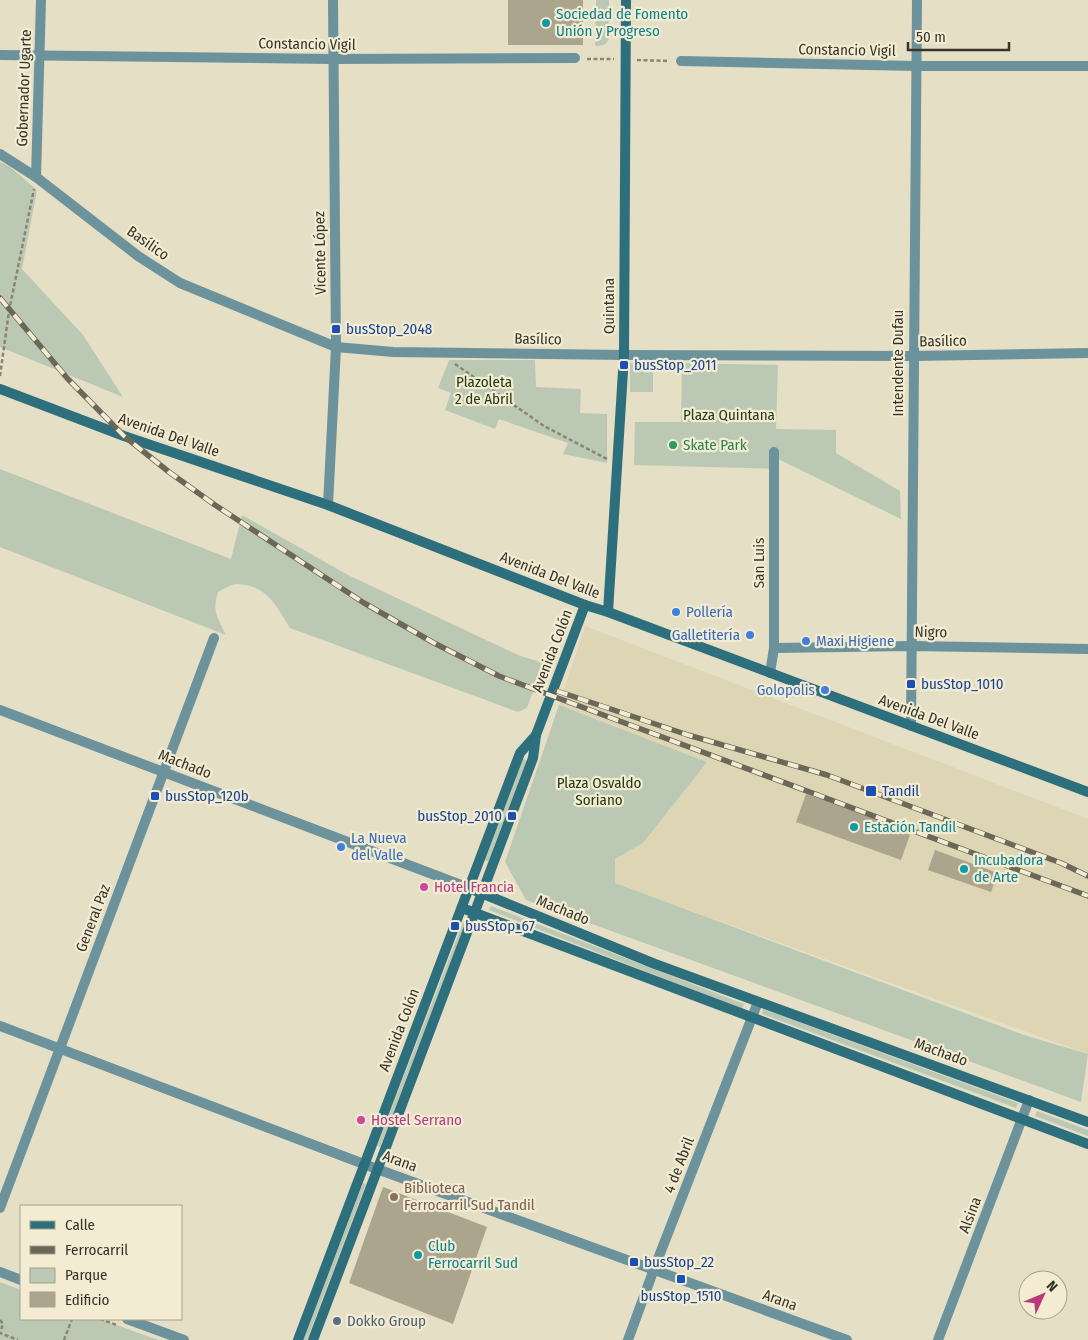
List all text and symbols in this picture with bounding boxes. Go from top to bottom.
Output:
place label: Sociedad de Fomento Unión y Progreso [556,5,688,40]
marker: Sociedad de Fomento Unión y Progreso [540,17,552,29]
scale bar [908,20,1009,52]
text: 50 m [916,28,946,46]
street label: Gobernador Ugarte [13,29,35,147]
street label: Constancio Vigil [258,34,356,54]
street label: Constancio Vigil [798,40,896,60]
street label: Vicente López [310,211,330,295]
street label: Basílico [123,222,173,264]
street label: Quintana [600,278,618,334]
street label: Intendente Dufau [889,310,907,416]
place label: busStop_2048 [346,320,432,338]
marker: busStop_2048 [330,323,342,335]
street label: Basílico [514,330,562,348]
street label: Basílico [919,332,967,350]
place label: busStop_2011 [634,356,717,374]
marker: busStop_2011 [618,359,630,371]
park label: Plazoleta 2 de Abril [455,373,513,408]
park label: Plaza Quintana [683,406,775,424]
street label: Avenida Del Valle [116,409,222,461]
place label: Skate Park [683,436,747,454]
marker: Skate Park [667,439,679,451]
street label: San Luis [750,538,768,588]
street label: Avenida Del Valle [497,548,603,602]
place label: Pollería [686,603,733,621]
marker: Pollería [670,606,682,618]
street label: Avenida Colón [528,607,576,695]
street label: Nigro [915,623,948,641]
place label: Galletitería [672,626,740,644]
marker: Galletitería [744,629,756,641]
place label: Maxi Higiene [816,632,894,650]
marker: Maxi Higiene [800,635,812,647]
place label: busStop_1010 [921,675,1003,693]
marker: busStop_1010 [905,678,917,690]
place label: Golopolis [757,681,815,699]
marker: Golopolis [819,684,831,696]
street label: Avenida Del Valle [876,690,982,744]
street label: Machado [156,746,214,782]
park label: Plaza Osvaldo Soriano [557,774,641,809]
place label: Tandil [882,782,919,800]
marker: Tandil [864,784,878,798]
place label: busStop_120b [165,787,249,805]
marker: busStop_120b [149,790,161,802]
place label: busStop_2010 [417,807,502,825]
marker: busStop_2010 [506,810,518,822]
place label: Estación Tandil [864,818,956,836]
marker: Estación Tandil [848,821,860,833]
place label: La Nueva del Valle [351,829,407,864]
marker: La Nueva del Valle [335,841,347,853]
place label: Incubadora de Arte [974,851,1043,886]
marker: Incubadora de Arte [958,863,970,875]
place label: Hotel Francia [434,878,514,896]
marker: Hotel Francia [418,881,430,893]
street label: General Paz [72,882,114,954]
street label: Machado [534,891,592,929]
place label: busStop_67 [465,917,535,935]
marker: busStop_67 [449,920,461,932]
street label: Avenida Colón [375,986,423,1074]
street label: Machado [912,1034,970,1070]
place label: Hostel Serrano [371,1111,462,1129]
marker: Hostel Serrano [355,1114,367,1126]
street label: 4 de Abril [660,1134,698,1196]
street label: Arana [380,1147,420,1175]
place label: Biblioteca Ferrocarril Sud Tandil [404,1179,535,1214]
marker: Biblioteca Ferrocarril Sud Tandil [388,1191,400,1203]
street label: Alsina [955,1194,985,1236]
legend [20,1205,182,1320]
text: Calle [65,1216,95,1234]
place label: Club Ferrocarril Sud [428,1237,518,1272]
text: Ferrocarril [65,1241,128,1259]
marker: Club Ferrocarril Sud [412,1249,424,1261]
place label: busStop_22 [644,1253,715,1271]
marker: busStop_22 [628,1256,640,1268]
text: Parque [65,1266,108,1284]
north arrow [1018,1270,1068,1320]
marker: busStop_1510 [675,1273,687,1285]
text: N [1043,1277,1061,1295]
street label: Arana [760,1286,800,1314]
place label: busStop_1510 [640,1287,722,1305]
text: Edificio [65,1291,110,1309]
place label: Dokko Group [347,1312,426,1330]
marker: Dokko Group [331,1315,343,1327]

